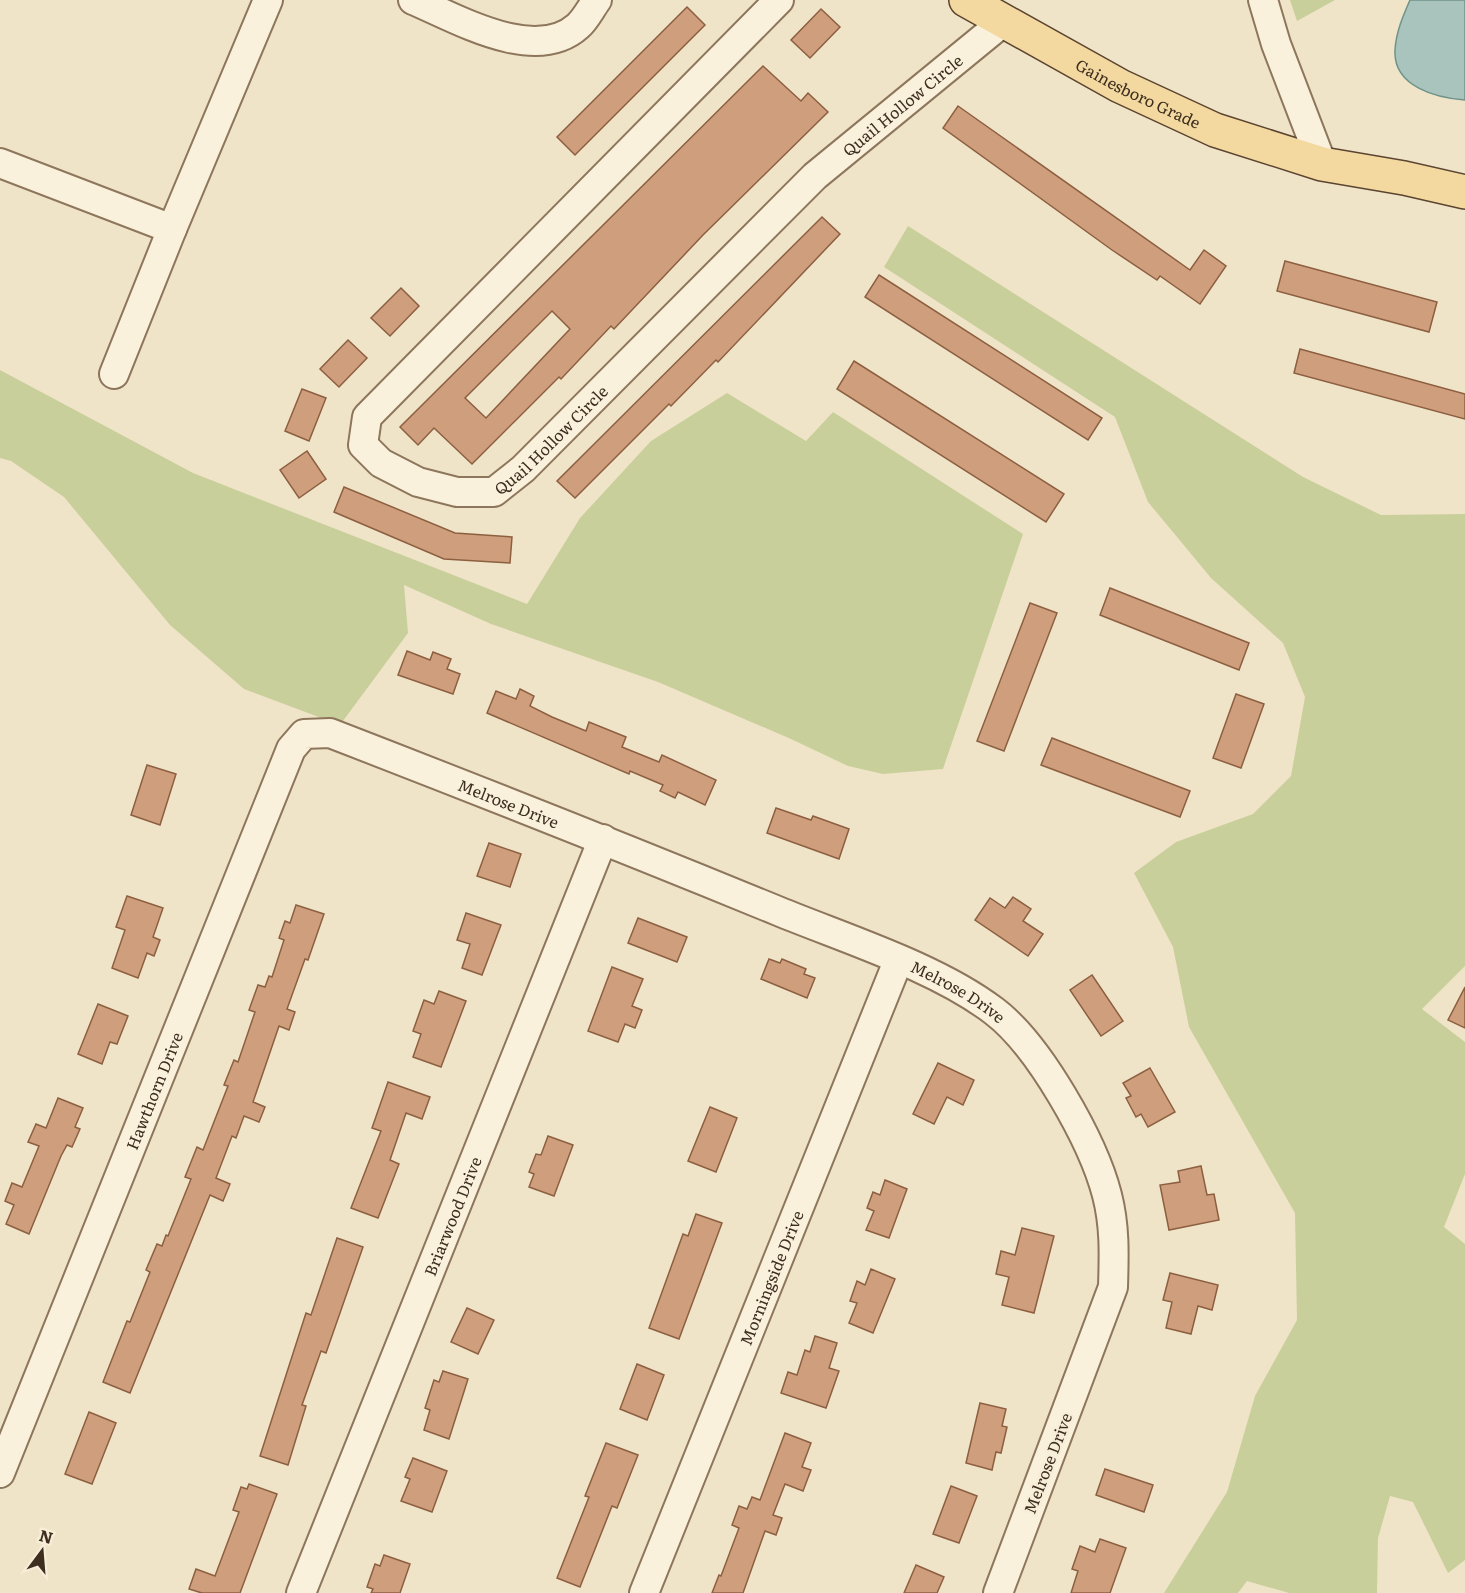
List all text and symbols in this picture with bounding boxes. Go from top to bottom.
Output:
street label: Quail Hollow Circle [837,48,967,161]
street label: Gainesboro Grade [1072,52,1205,134]
street label: Quail Hollow Circle [489,379,613,500]
street label: Melrose Drive [455,772,563,834]
street label: Melrose Drive [907,954,1011,1028]
street label: Hawthorn Drive [119,1028,188,1153]
street label: Briarwood Drive [417,1153,487,1279]
street label: Morningside Drive [733,1206,809,1349]
street label: Melrose Drive [1017,1409,1077,1517]
north arrow [12,1521,72,1581]
text: N [37,1522,56,1549]

